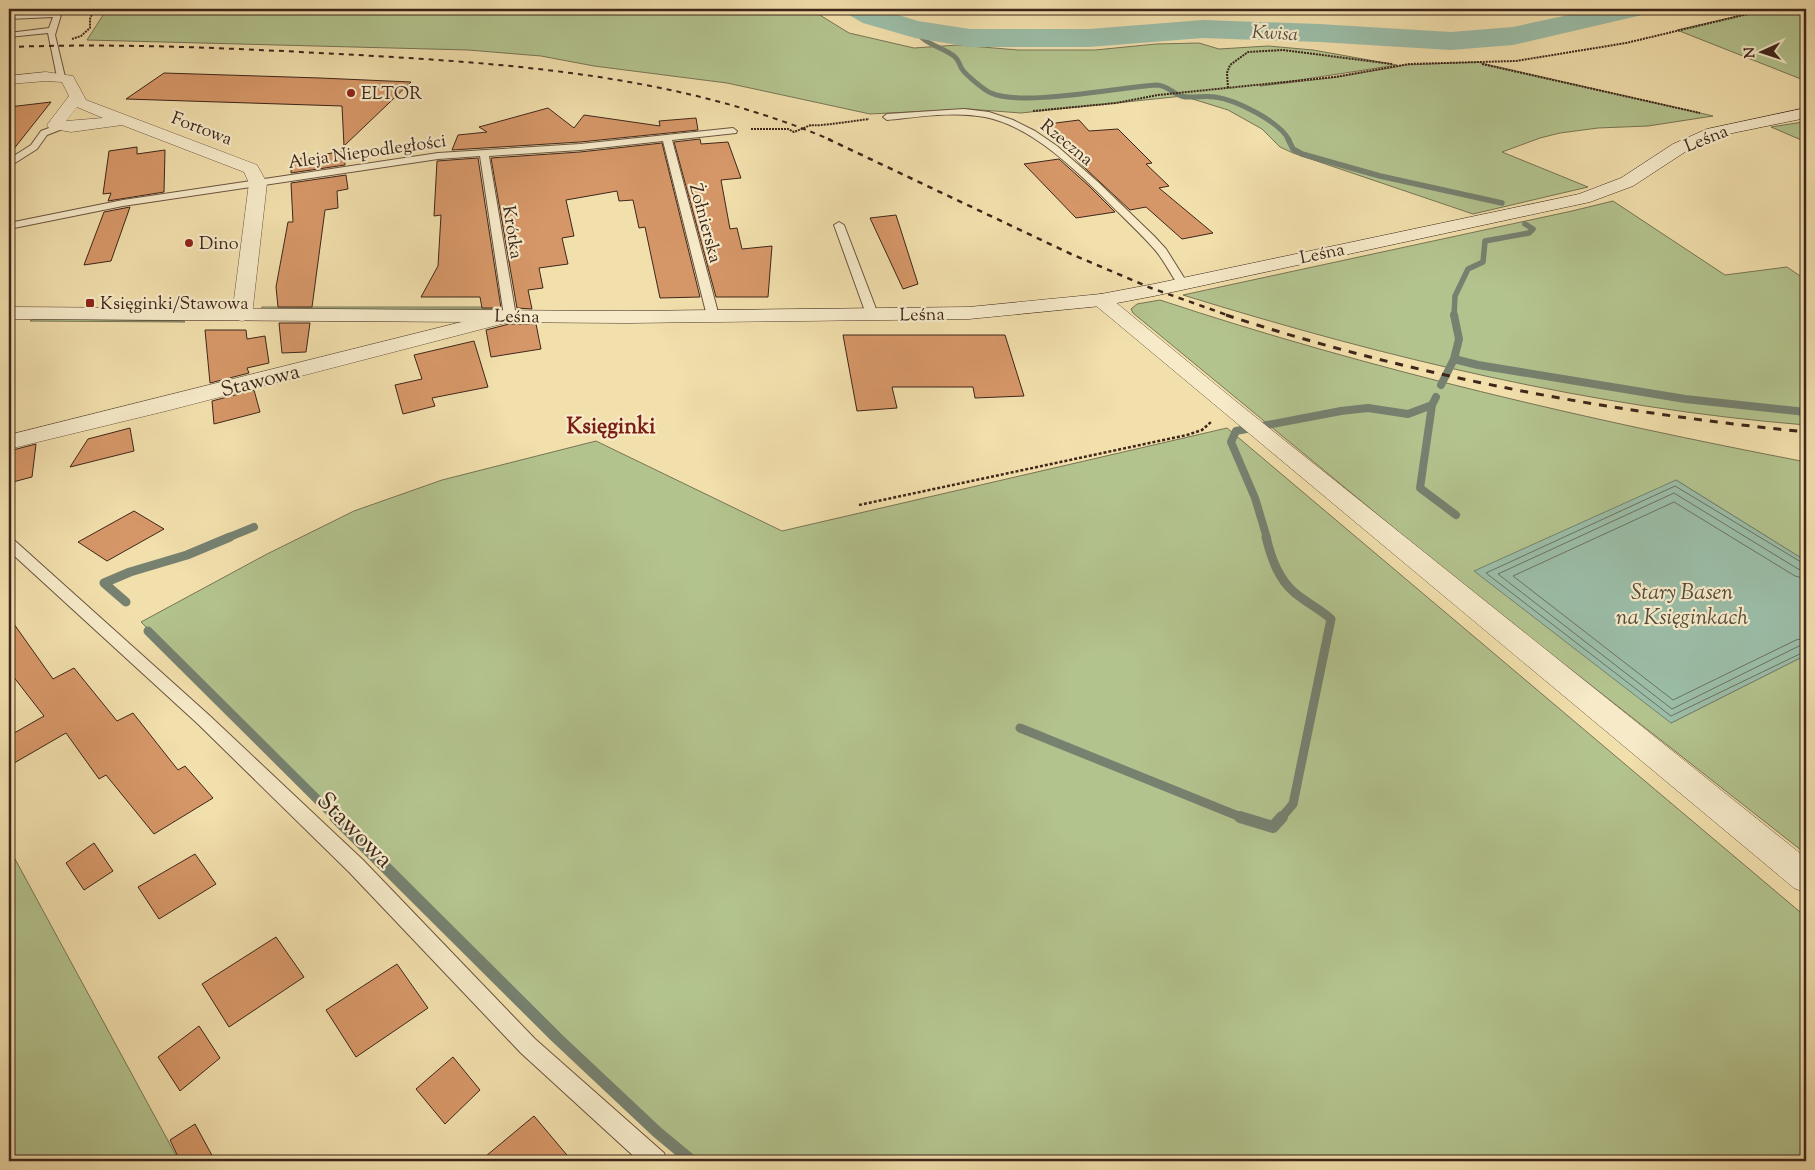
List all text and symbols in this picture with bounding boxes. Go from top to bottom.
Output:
water label: Kwisa [1251,20,1299,49]
north arrow [1738,28,1788,78]
text: N [1741,46,1761,59]
place label: ELTOR [361,82,422,108]
marker: ELTOR [345,87,357,99]
street label: Fortowa [167,106,236,153]
street label: Rzeczna [1033,114,1098,173]
street label: Leśna [1681,119,1733,160]
street label: Aleja Niepodległości [287,129,448,177]
street label: Żołnierska [681,181,727,266]
street label: Krótka [494,204,528,261]
place label: Dino [199,232,239,258]
marker: Dino [183,237,195,249]
street label: Leśna [1298,238,1347,272]
place label: Księginki/Stawowa [100,292,249,318]
marker: Księginki/Stawowa [84,297,96,309]
street label: Leśna [899,303,945,329]
street label: Leśna [494,305,540,331]
street label: Stawowa [218,358,303,406]
district label: Księginki [566,412,656,444]
water label: Stary Basen na Księginkach [1616,578,1748,635]
street label: Stawowa [307,785,401,878]

